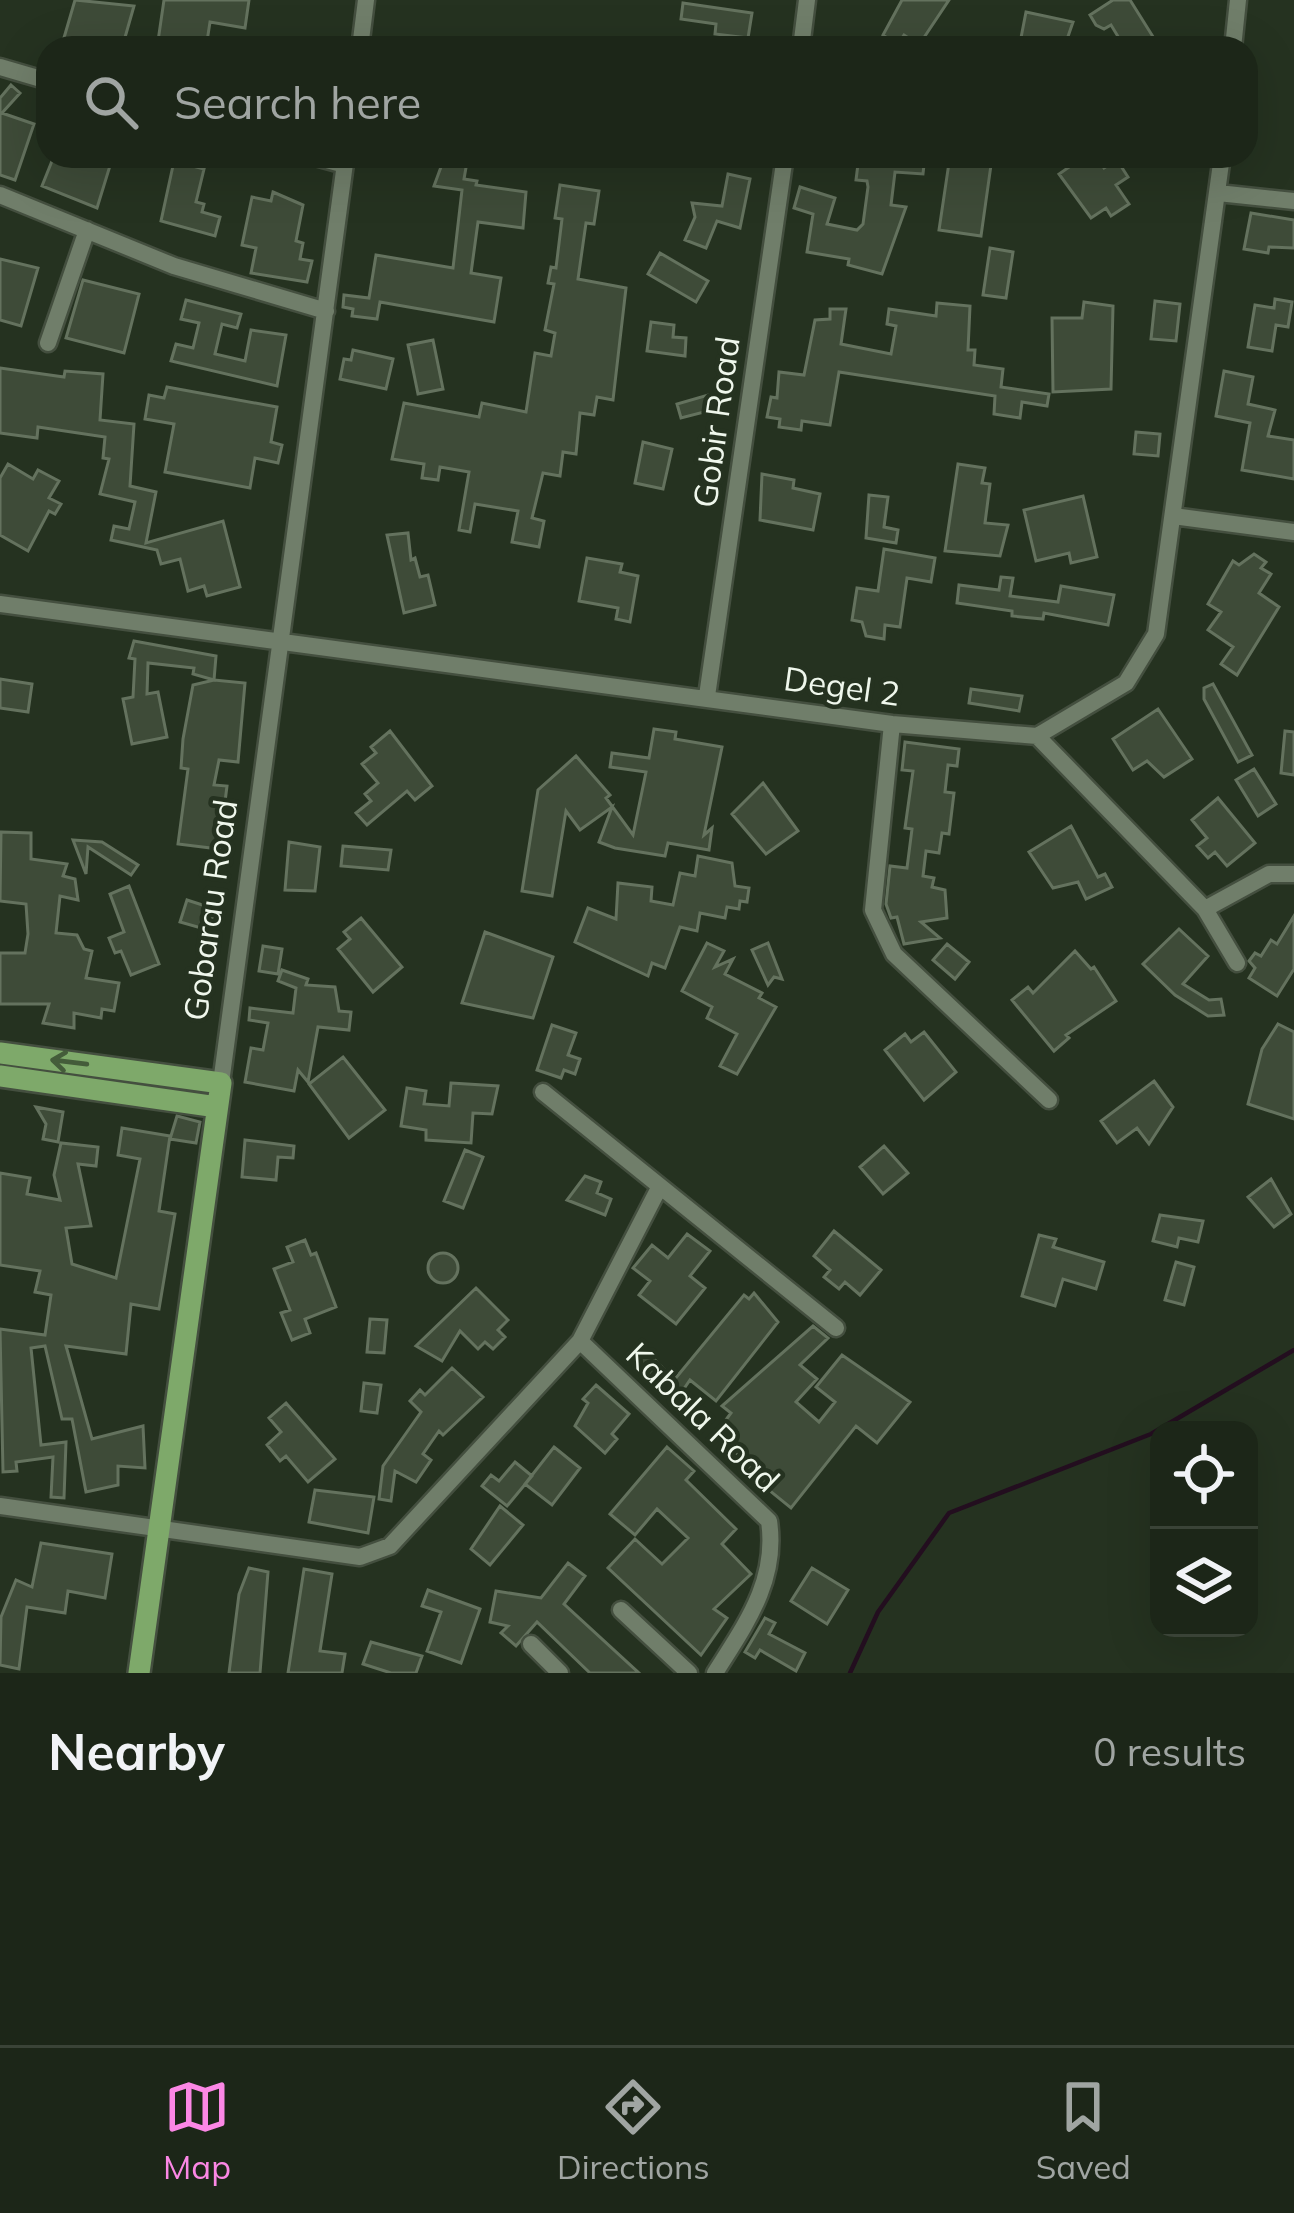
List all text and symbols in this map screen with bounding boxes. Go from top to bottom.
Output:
search box [36,36,1258,168]
icon: search [78,69,144,135]
text: Search here [174,74,421,130]
street label: Gobir Road [683,334,748,510]
street label: Degel 2 [781,657,903,714]
street label: Gobarau Road [174,797,245,1023]
one-way arrow [50,1050,89,1072]
street label: Kabala Road [618,1333,789,1500]
map controls [1150,1421,1258,1637]
button: locate [1150,1421,1258,1529]
button: layers [1150,1529,1258,1637]
text: Nearby [48,1719,225,1783]
text: 0 results [1093,1727,1246,1776]
tab: Map [163,2074,231,2187]
tab: Directions [557,2074,710,2187]
tab: Saved [1036,2074,1131,2187]

